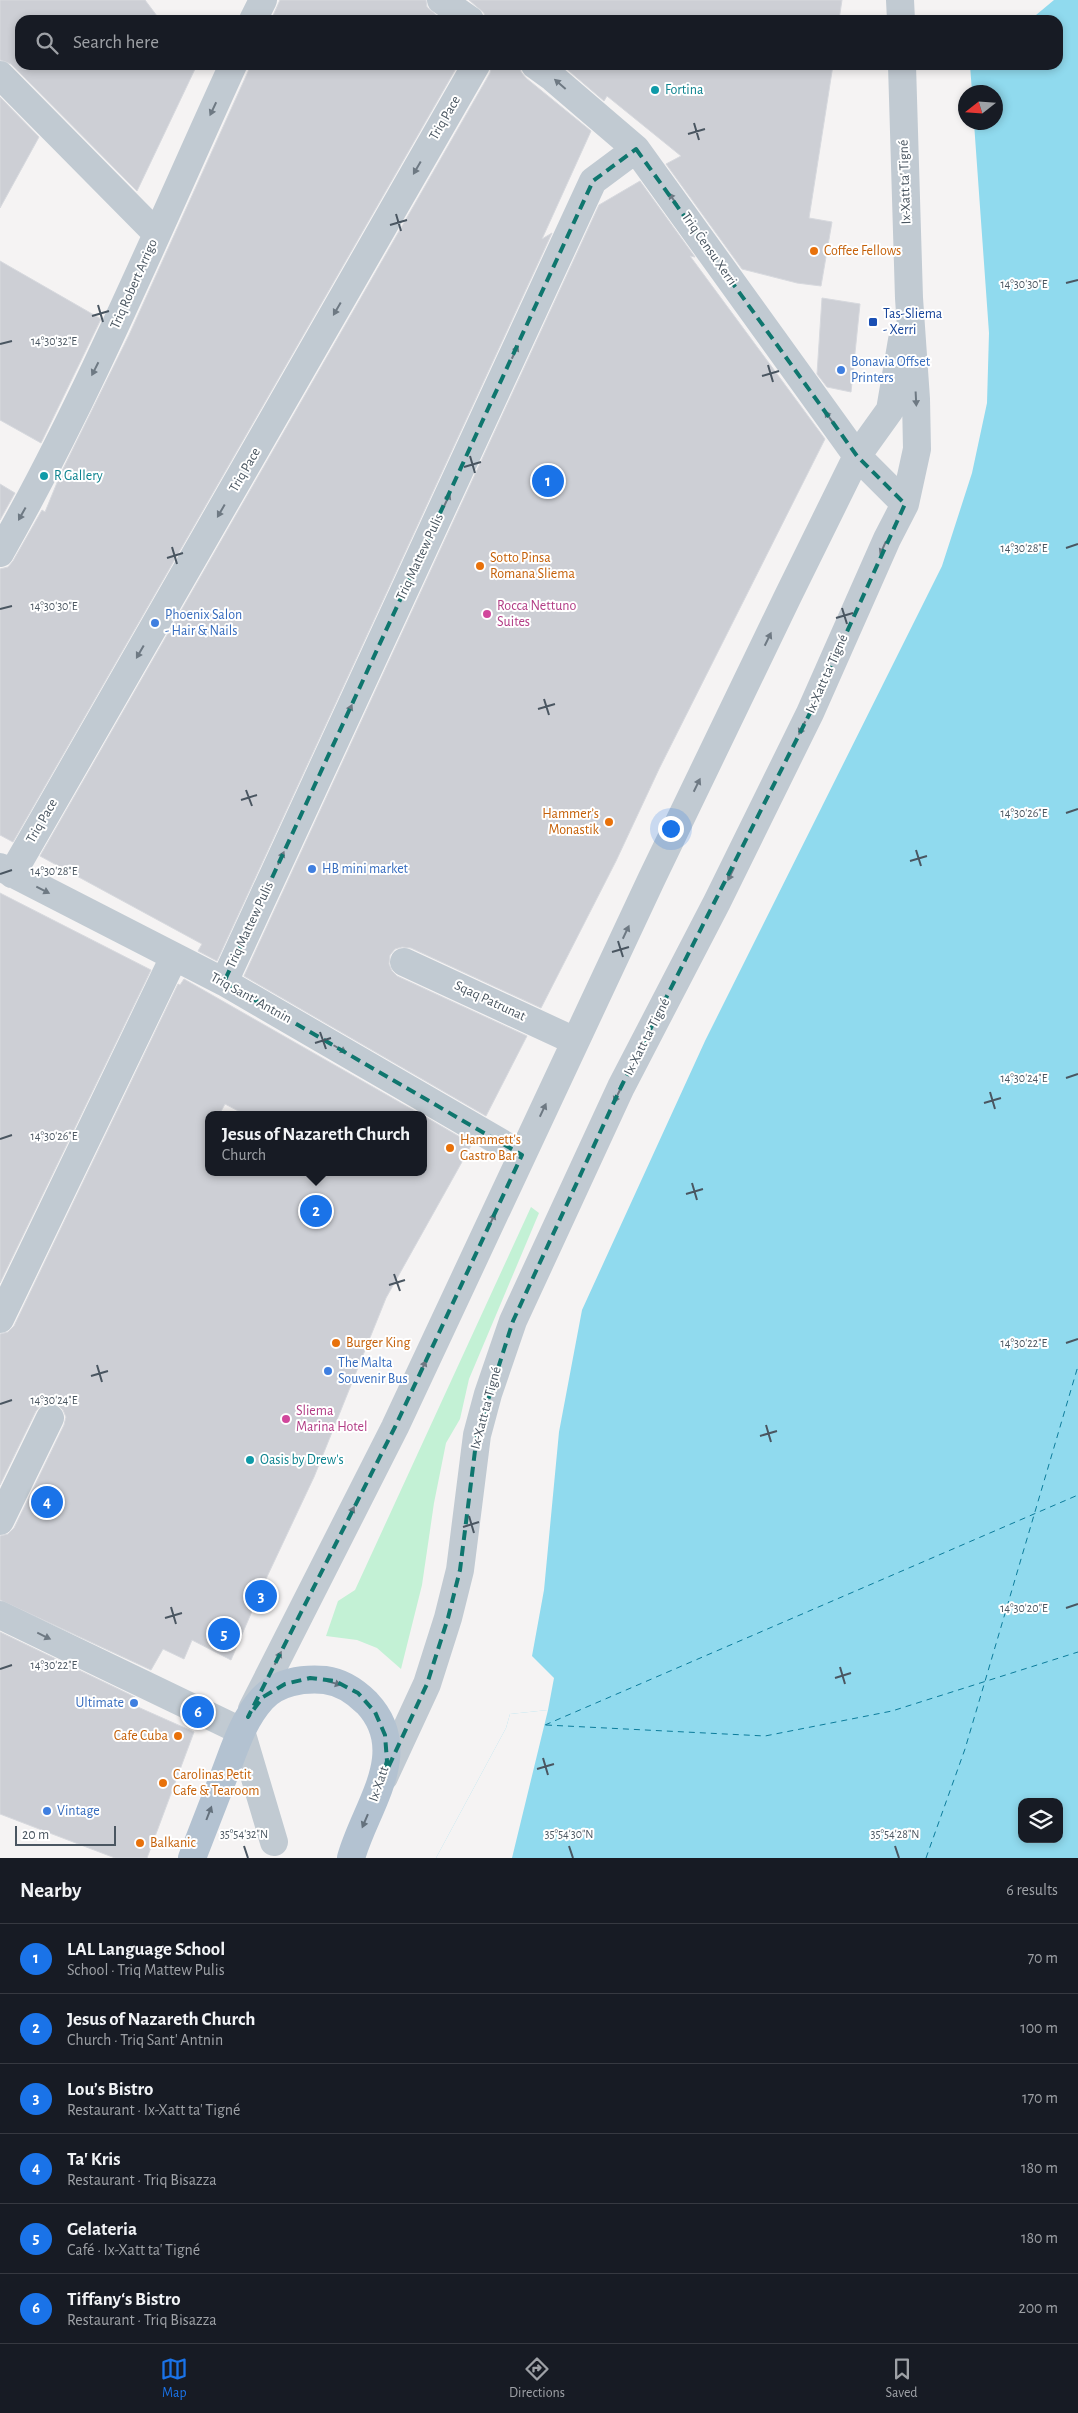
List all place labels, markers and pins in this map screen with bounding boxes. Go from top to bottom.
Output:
place label: Fortina [665,83,704,97]
marker: Fortina [649,84,661,96]
place label: Coffee Fellows [824,244,901,258]
marker: Coffee Fellows [808,245,820,257]
place label: Tas-Sliema - Xerri [883,307,943,337]
marker: Tas-Sliema - Xerri [867,316,879,328]
place label: Bonavia Offset Printers [851,355,931,385]
marker: Bonavia Offset Printers [835,364,847,376]
pin: 1 [532,462,564,500]
place label: R Gallery [54,469,103,483]
marker: R Gallery [38,470,50,482]
place label: Sotto Pinsa Romana Sliema [490,551,575,581]
marker: Sotto Pinsa Romana Sliema [474,560,486,572]
place label: Rocca Nettuno Suites [497,599,576,629]
place label: Phoenix Salon - Hair & Nails [165,608,242,638]
marker: Rocca Nettuno Suites [481,608,493,620]
marker: Phoenix Salon - Hair & Nails [149,617,161,629]
place label: Hammer’s Monastik [542,807,600,837]
marker: Hammer’s Monastik [603,816,615,828]
place label: HB mini market [322,862,409,876]
marker: HB mini market [306,863,318,875]
place label: Hammett's Gastro Bar [460,1133,521,1163]
marker: Hammett's Gastro Bar [444,1142,456,1154]
pin: 2 [300,1192,332,1230]
place label: Burger King [346,1336,410,1350]
marker: Burger King [330,1337,342,1349]
place label: The Malta Souvenir Bus [338,1356,408,1386]
marker: The Malta Souvenir Bus [322,1365,334,1377]
place label: Sliema Marina Hotel [296,1404,368,1434]
marker: Sliema Marina Hotel [280,1413,292,1425]
place label: Oasis by Drew's [260,1453,344,1467]
marker: Oasis by Drew's [244,1454,256,1466]
pin: 4 [31,1483,63,1521]
pin: 3 [245,1577,277,1615]
pin: 5 [208,1615,240,1653]
pin: 6 [182,1693,214,1731]
place label: Ultimate [76,1696,124,1710]
marker: Ultimate [128,1697,140,1709]
place label: Cafe Cuba [114,1729,169,1743]
marker: Cafe Cuba [172,1730,184,1742]
place label: Carolinas Petit Cafe & Tearoom [173,1768,259,1798]
marker: Carolinas Petit Cafe & Tearoom [157,1777,169,1789]
place label: Vintage [57,1804,100,1818]
marker: Vintage [41,1805,53,1817]
place label: Balkanic [150,1836,196,1850]
marker: Balkanic [134,1837,146,1849]

